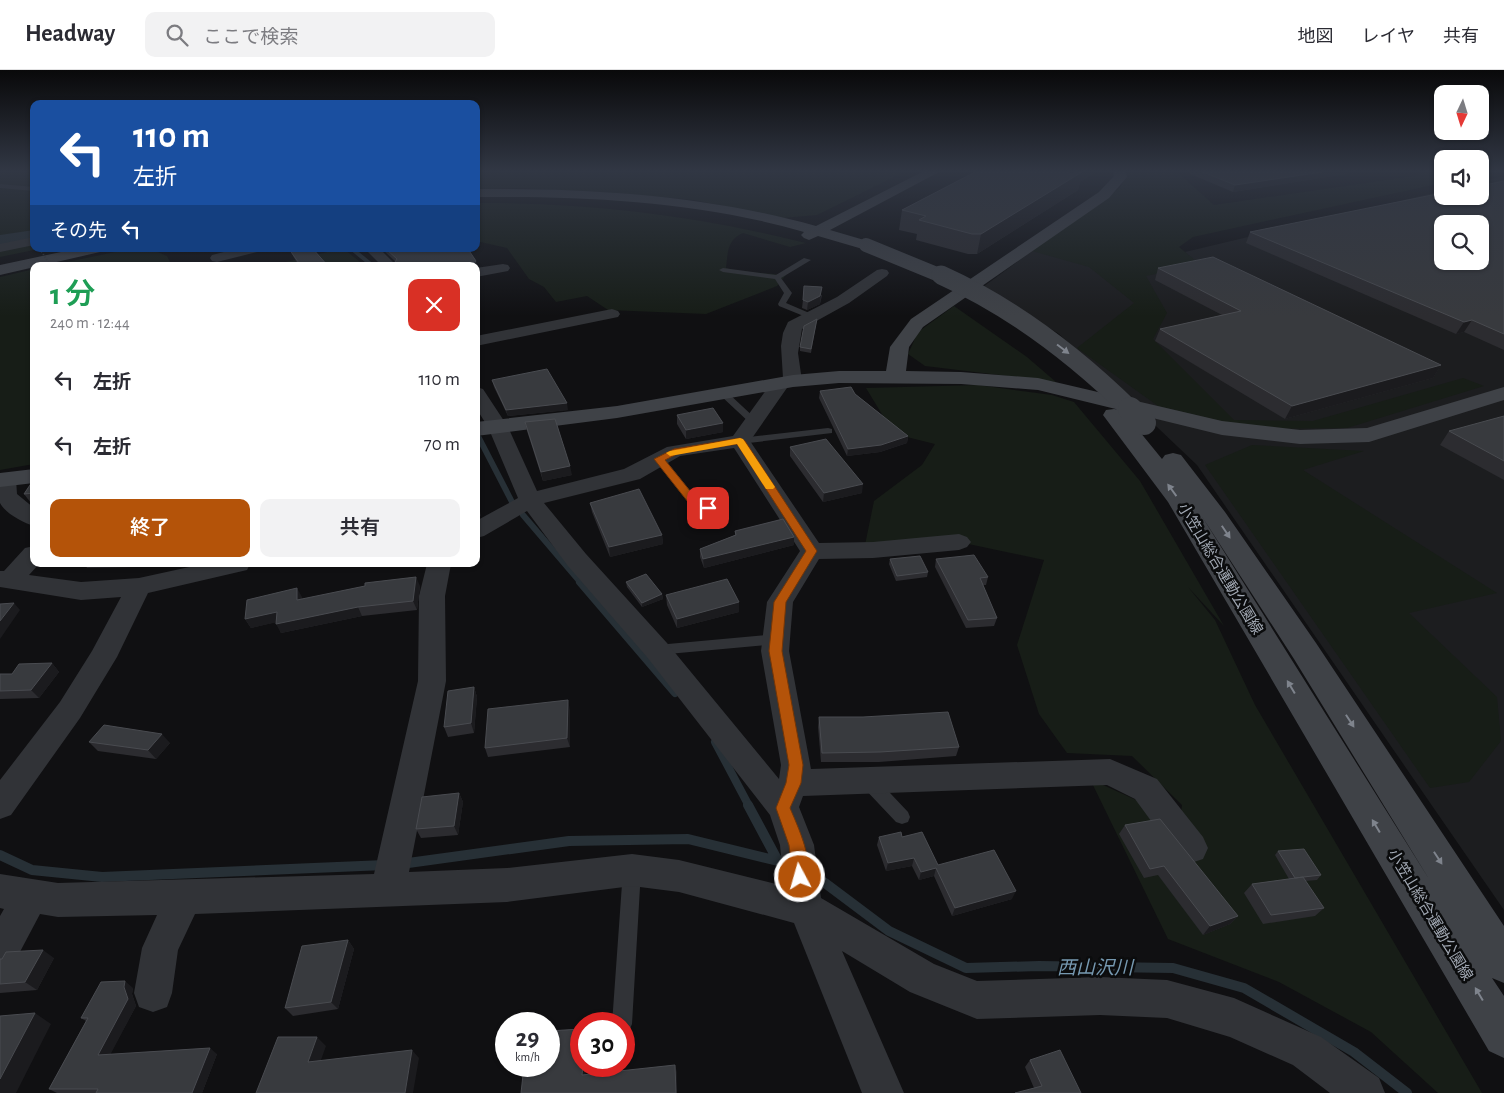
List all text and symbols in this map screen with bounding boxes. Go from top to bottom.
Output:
search box [145,12,495,57]
icon: search [163,21,191,49]
text: Headway [25,22,115,46]
text: ここで検索 [203,28,298,47]
text: 地図 [1298,28,1334,46]
text: レイヤ [1362,28,1415,46]
text: 共有 [1443,28,1479,46]
north arrow [1434,85,1489,140]
map controls [1434,85,1489,270]
text: 110 m [133,119,210,154]
icon: left [50,120,115,185]
button: sound [1434,150,1489,205]
text: 左折 [133,166,177,188]
icon: left [117,215,145,243]
button: search [1434,215,1489,270]
text: その先 [50,222,107,241]
button: close [408,279,460,331]
text: 1 分 [50,280,95,310]
text: 240 m · 12:44 [50,315,130,331]
one-way arrow [1056,343,1069,354]
icon: left [50,366,78,394]
text: 110 m [419,370,460,389]
text: 左折 [93,373,131,392]
icon: left [50,431,78,459]
text: 70 m [424,435,460,454]
text: 左折 [93,438,131,457]
one-way arrow [1167,483,1177,497]
pin [687,487,729,529]
icon: arrive [694,494,722,522]
button: 終了 [50,499,250,557]
button: 共有 [260,499,460,557]
street label: 小笠山総合運動公園線 [1175,500,1266,637]
one-way arrow [1221,526,1230,539]
one-way arrow [1286,681,1295,694]
one-way arrow [1345,715,1355,728]
one-way arrow [1371,819,1380,832]
street label: 小笠山総合運動公園線 [1385,846,1476,983]
position arrow [773,850,825,902]
one-way arrow [1433,852,1442,865]
water label: 西山沢川 [1057,958,1135,978]
one-way arrow [1474,988,1483,1001]
speed limit sign: 30 [570,1012,635,1077]
text: 29 [516,1026,539,1051]
text: km/h [515,1051,540,1063]

